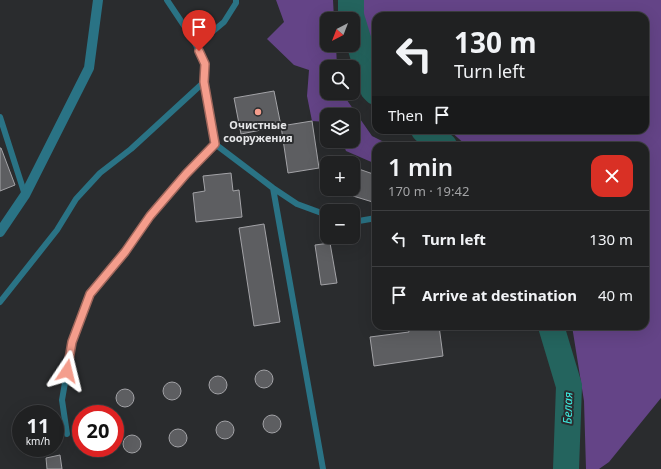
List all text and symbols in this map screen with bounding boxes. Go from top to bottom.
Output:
pin [182,10,216,51]
north arrow [320,12,360,52]
map controls [320,12,360,244]
icon: arrive [188,16,210,38]
text: 130 m [454,23,537,61]
icon: left [388,28,440,80]
text: Turn left [454,59,525,83]
button: search [320,60,360,100]
icon: arrive [431,104,453,126]
text: Then [388,105,423,125]
marker: Очистные сооружения [253,107,263,117]
button: layers [320,108,360,148]
place label: Очистные сооружения [223,117,293,145]
text: 1 min [388,150,453,183]
button: close [591,155,633,197]
button: + [320,156,360,196]
text: 170 m · 19:42 [388,182,469,200]
button: − [320,204,360,244]
icon: left [388,228,410,250]
text: Turn left [422,229,486,249]
text: 130 m [589,229,633,249]
icon: arrive [388,284,410,306]
text: Arrive at destination [422,285,577,305]
text: 40 m [598,285,633,305]
position arrow [46,350,88,392]
water label: Белая [558,392,577,424]
speed limit sign: 20 [72,405,124,457]
text: 11 [27,412,49,439]
text: km/h [26,434,50,448]

